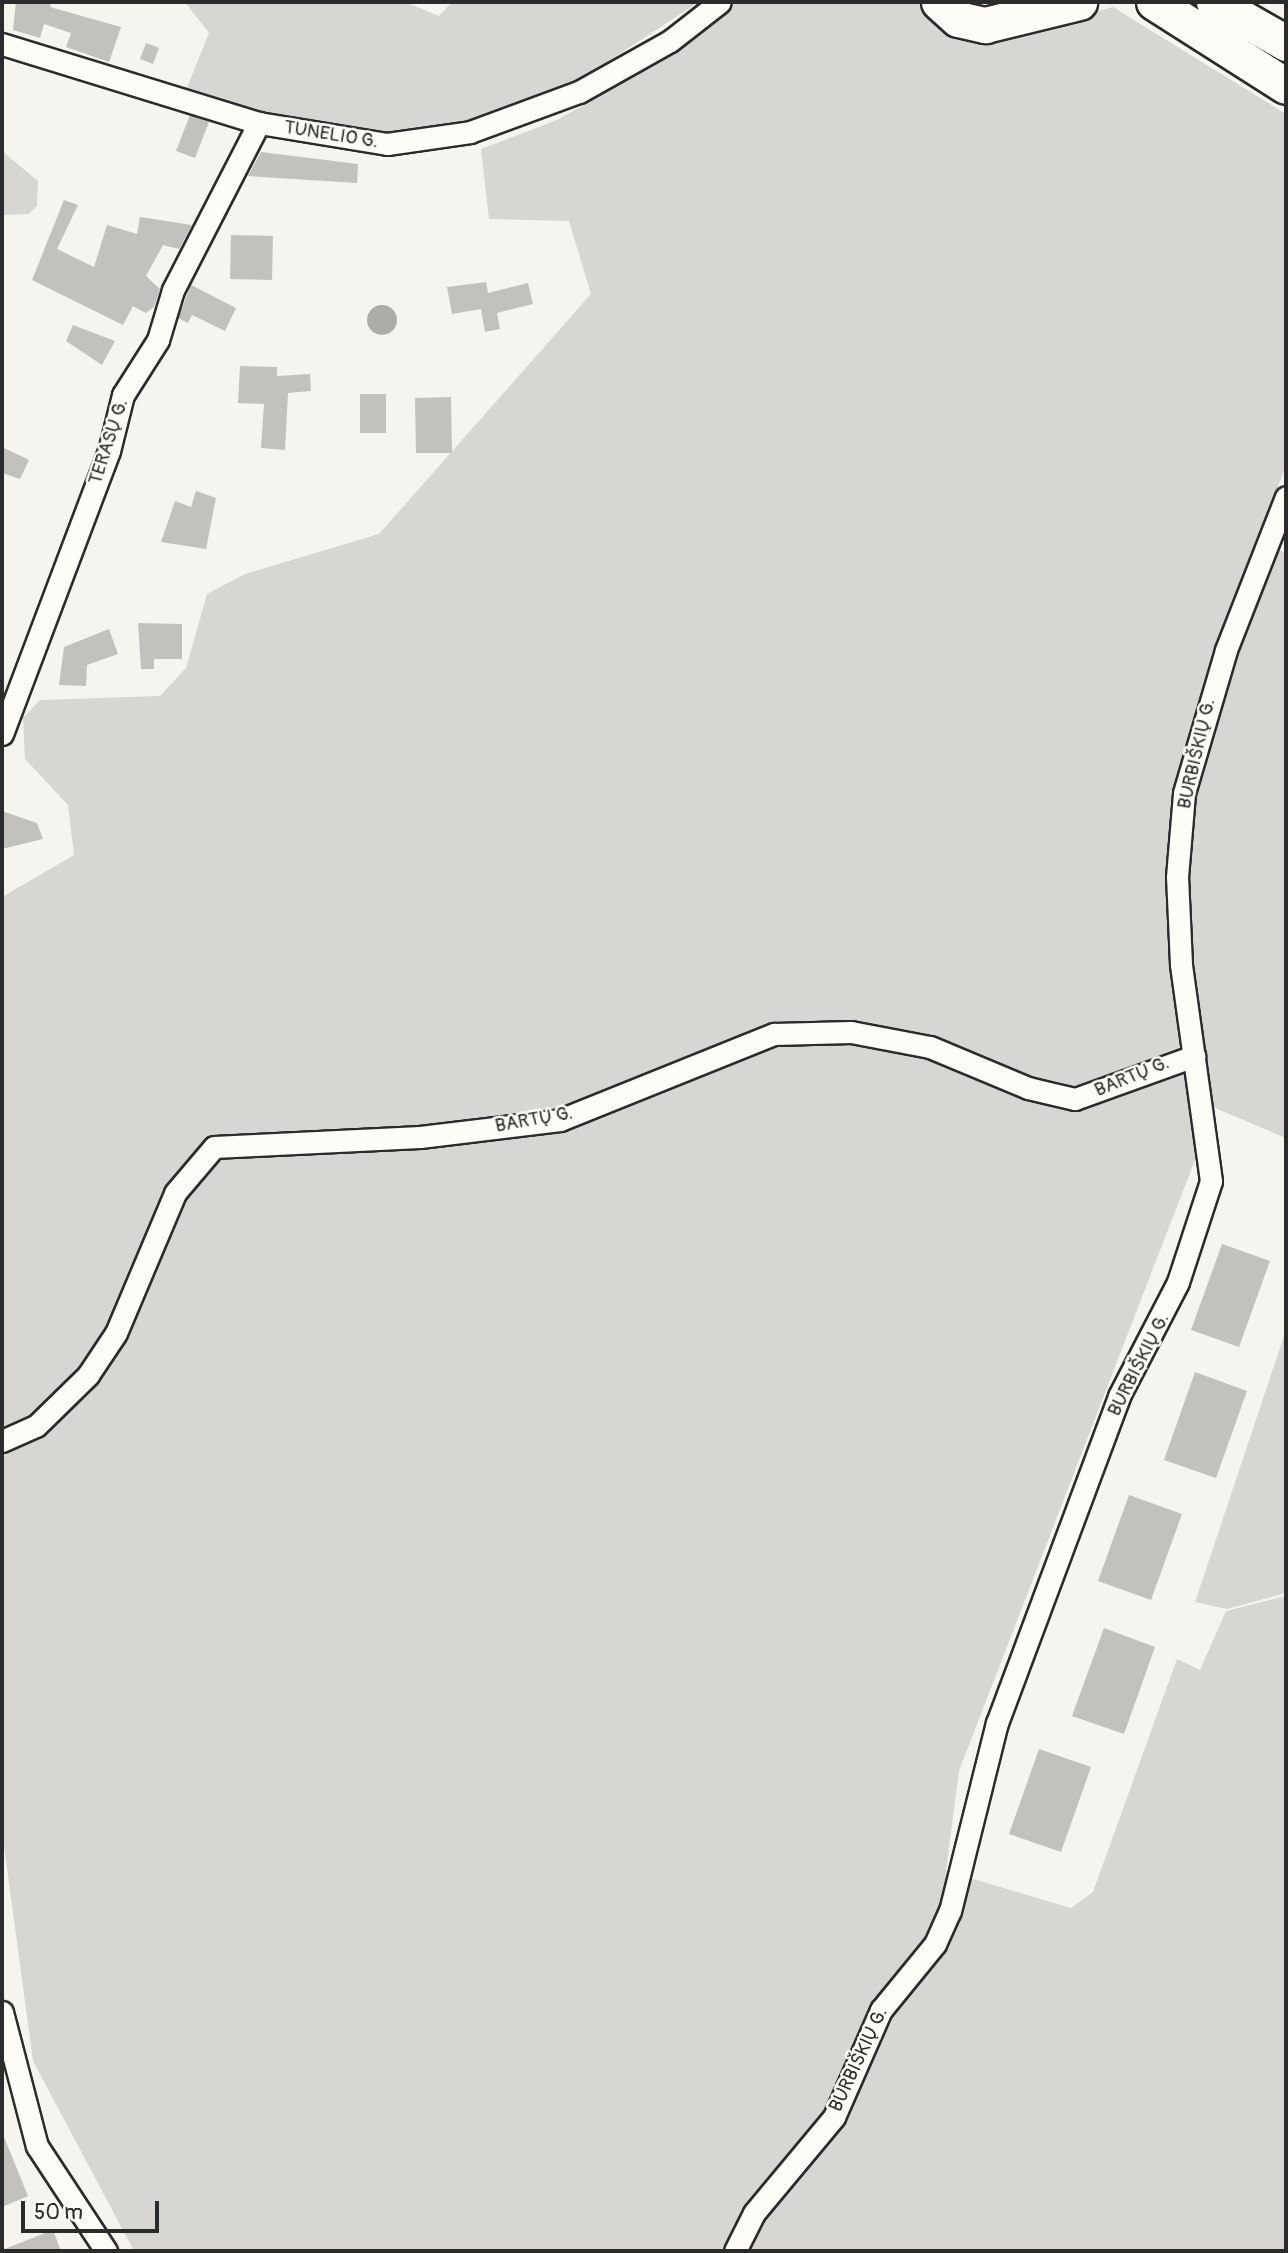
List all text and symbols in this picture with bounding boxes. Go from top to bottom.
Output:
street label: TUNELIO G. [282,116,380,154]
street label: TERASŲ G. [84,396,134,488]
street label: BURBIŠKIŲ G. [1173,697,1221,811]
street label: BARTŲ G. [1091,1052,1173,1102]
street label: BARTŲ G. [493,1102,575,1138]
street label: BURBIŠKIŲ G. [1103,1310,1175,1420]
street label: BURBIŠKIŲ G. [825,2004,893,2116]
scale bar [24,2186,163,2230]
text: 50 m [34,2199,83,2226]

